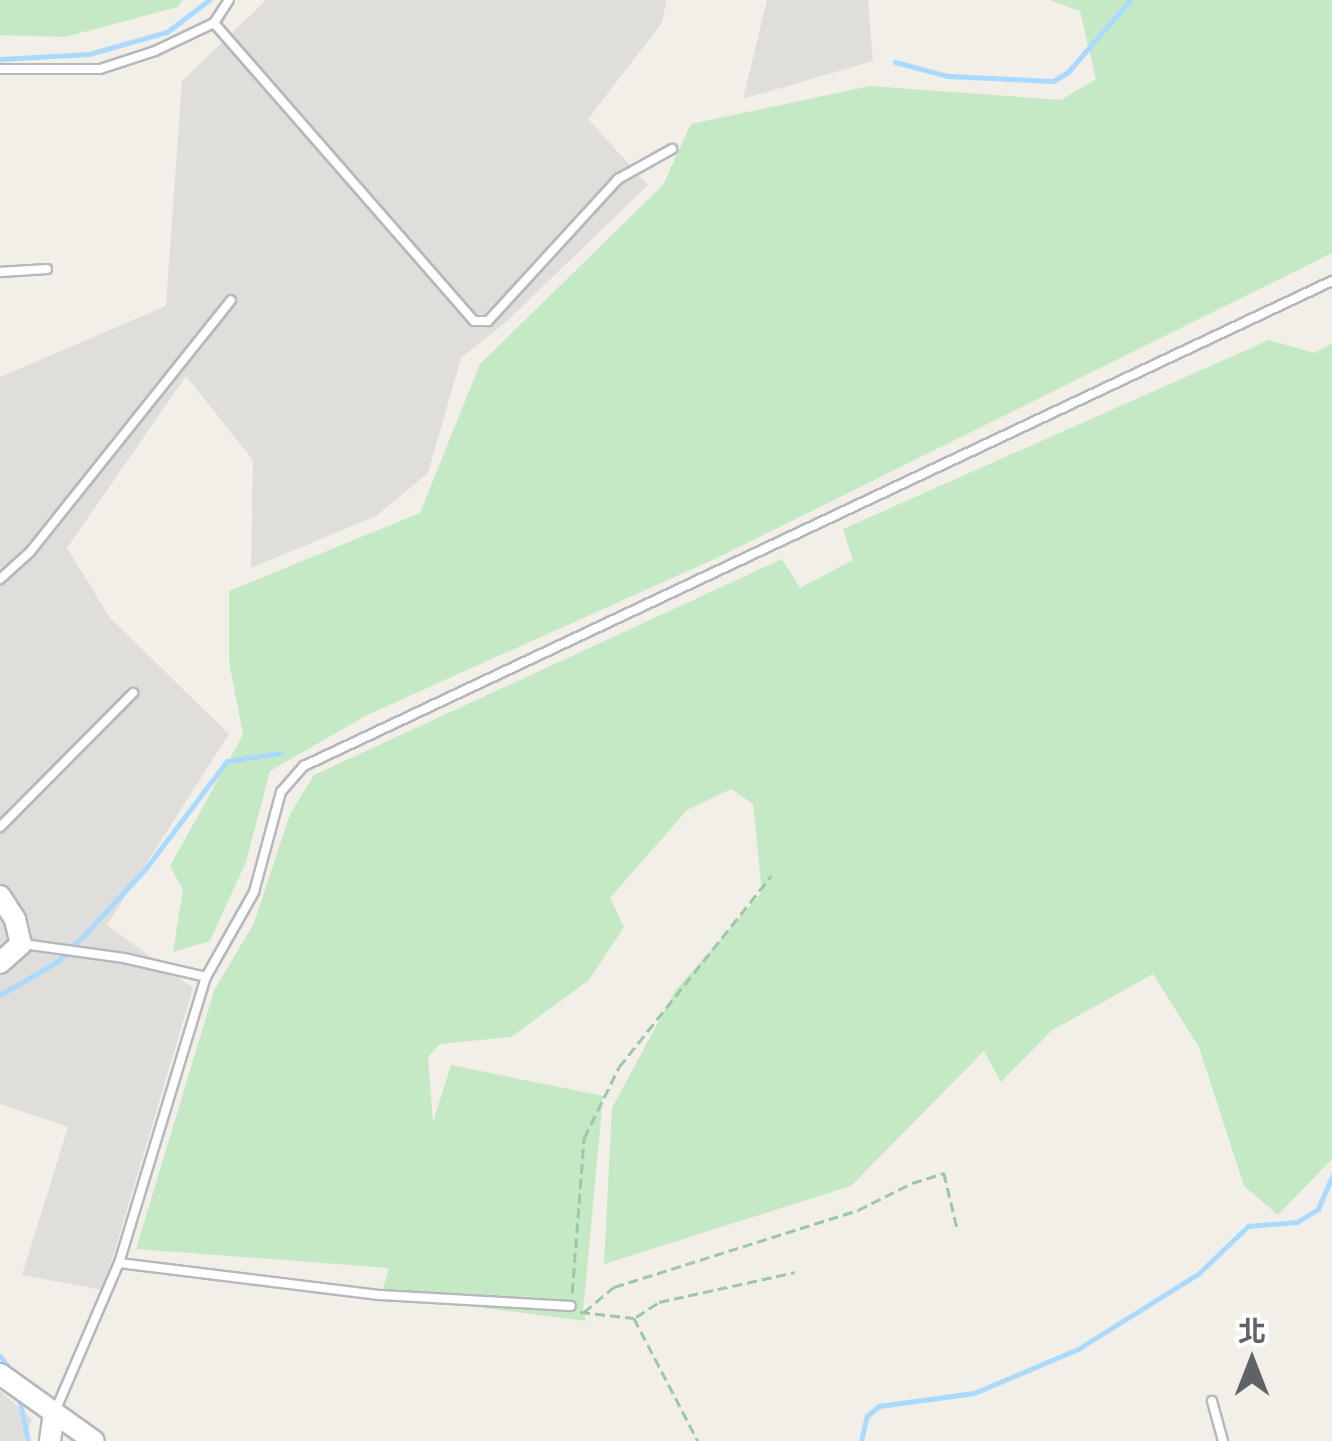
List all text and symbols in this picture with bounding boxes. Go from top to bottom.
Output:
north arrow [1202,1311,1302,1411]
text: 北 [1238,1312,1266,1349]

